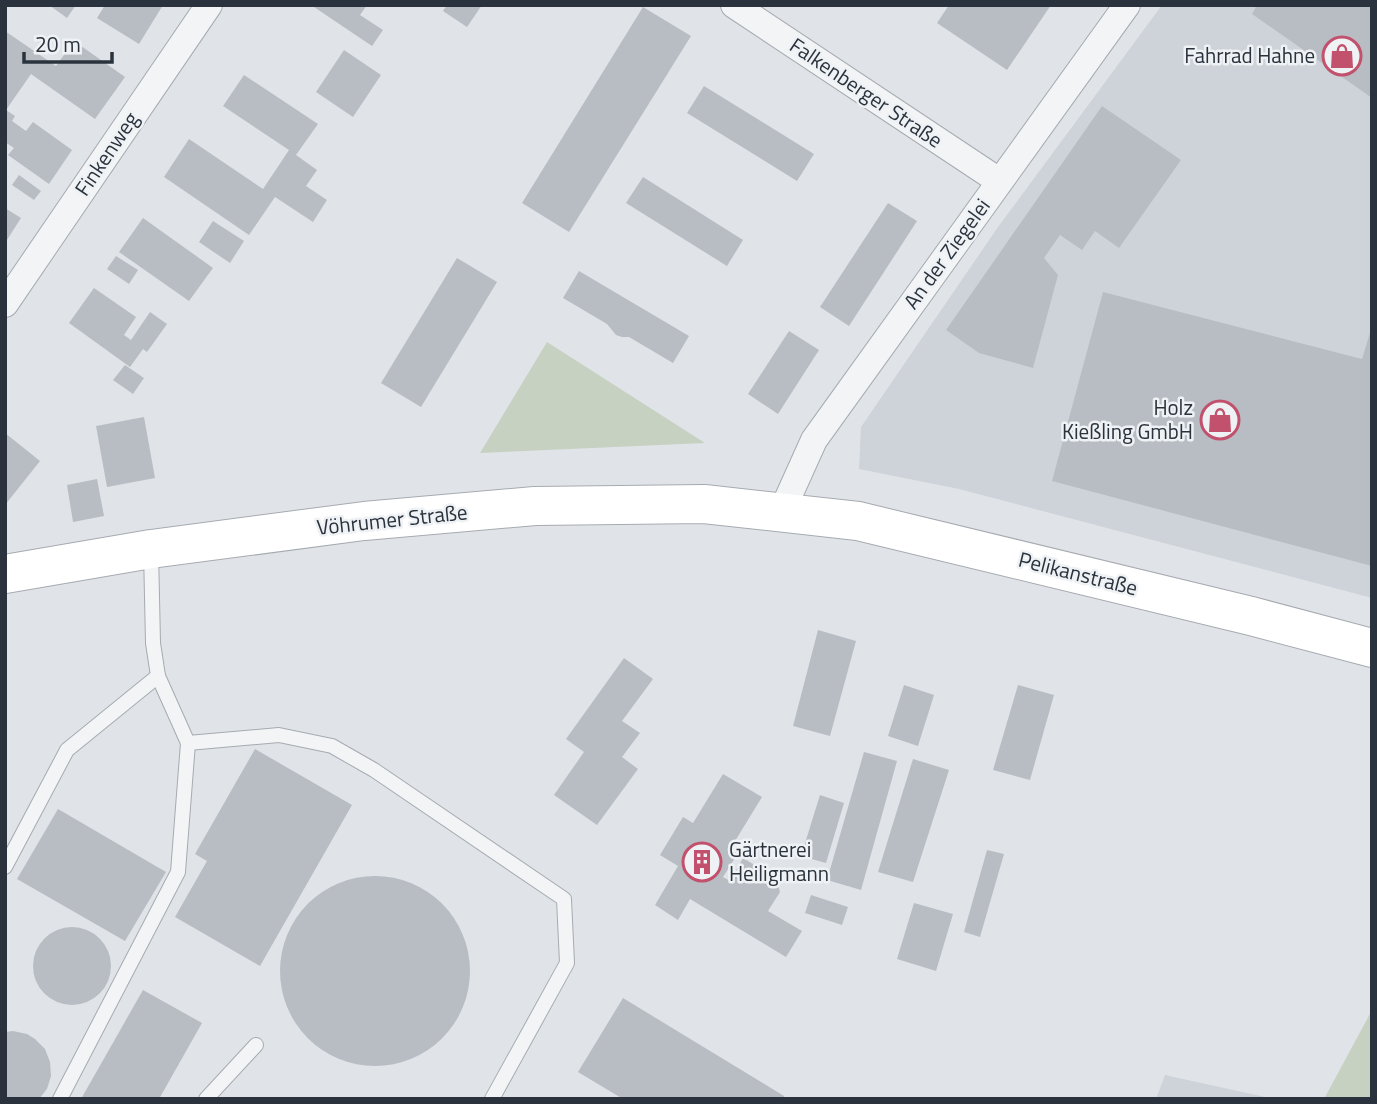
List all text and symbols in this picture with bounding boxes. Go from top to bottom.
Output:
scale bar [24,21,112,65]
text: 20 m [35,28,81,60]
street label: Falkenberger Straße [784,29,949,155]
shop icon: Fahrrad Hahne [1321,35,1363,77]
place label: Fahrrad Hahne [1184,39,1315,71]
street label: Finkenweg [66,105,146,202]
street label: An der Ziegelei [895,191,997,315]
place label: Holz Kießling GmbH [1062,391,1193,447]
shop icon: Holz Kießling GmbH [1199,399,1241,441]
street label: Vöhrumer Straße [315,495,469,543]
street label: Pelikanstraße [1015,543,1141,603]
place label: Gärtnerei Heiligmann [729,833,829,889]
building icon: Gärtnerei Heiligmann [681,841,723,883]

